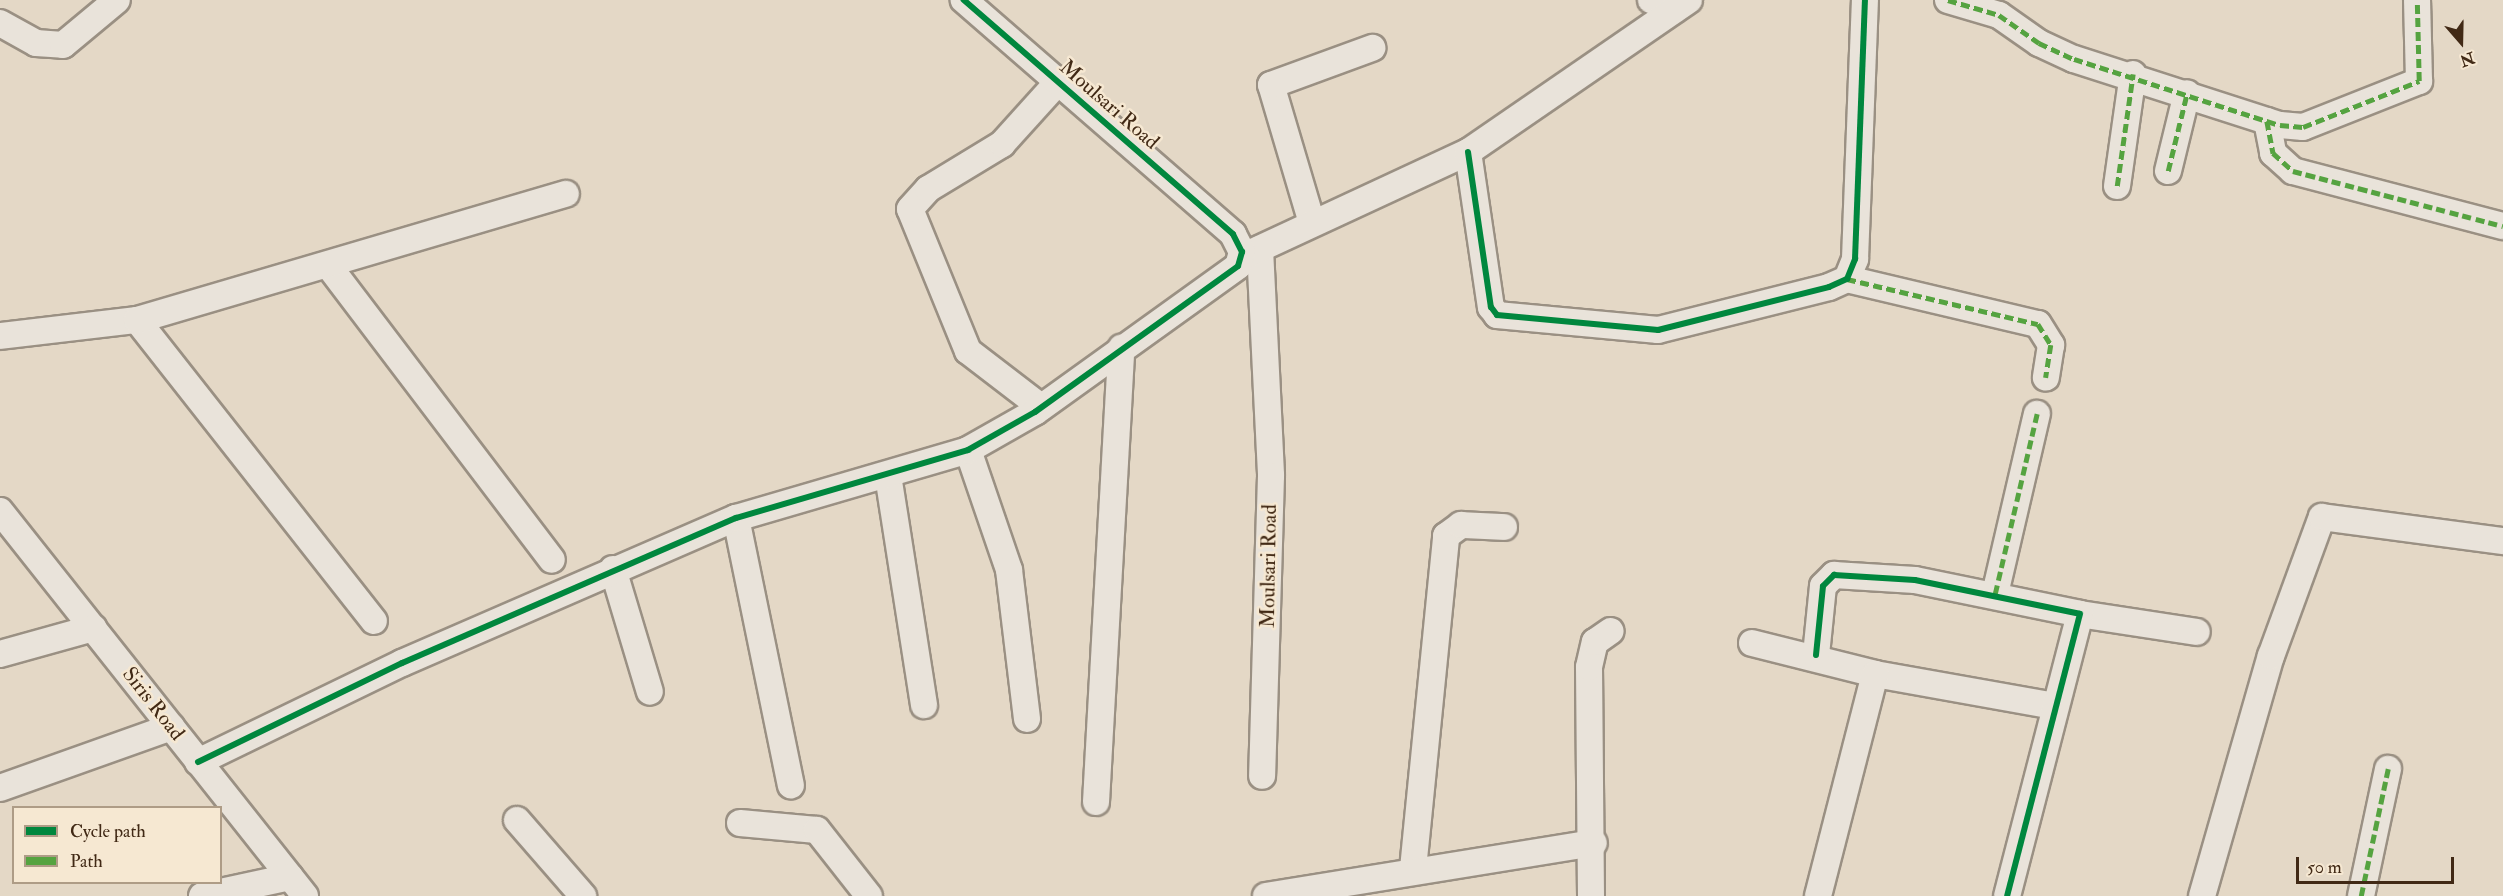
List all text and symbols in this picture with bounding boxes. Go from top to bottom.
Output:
north arrow [2431,12,2491,72]
text: N [2457,47,2477,71]
street label: Moulsari Road [1054,55,1164,155]
street label: Moulsari Road [1255,504,1283,628]
street label: Siris Road [117,662,189,746]
legend [12,806,222,884]
text: Cycle path [70,820,146,843]
scale bar [2299,845,2456,883]
text: Path [70,850,103,873]
text: 50 m [2307,856,2342,879]

